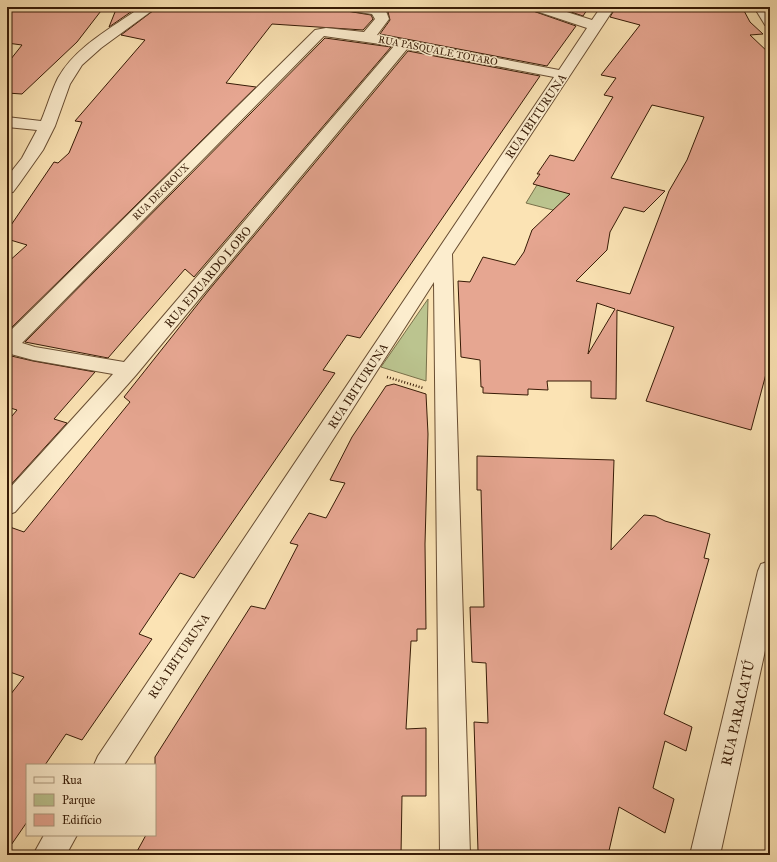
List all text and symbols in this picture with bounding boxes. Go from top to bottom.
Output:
street label: RUA PASQUALE TOTARO [377,34,499,69]
street label: RUA IBITURUNA [502,71,570,161]
street label: RUA DEGROUX [130,161,192,223]
street label: RUA EDUARDO LOBO [162,224,254,330]
street label: RUA IBITURUNA [325,341,391,431]
street label: RUA IBITURUNA [145,611,213,701]
street label: RUA PARACATÚ [716,657,759,767]
legend [26,764,156,836]
text: Rua [62,773,83,787]
text: Parque [62,793,95,808]
text: Edifício [62,813,102,827]

